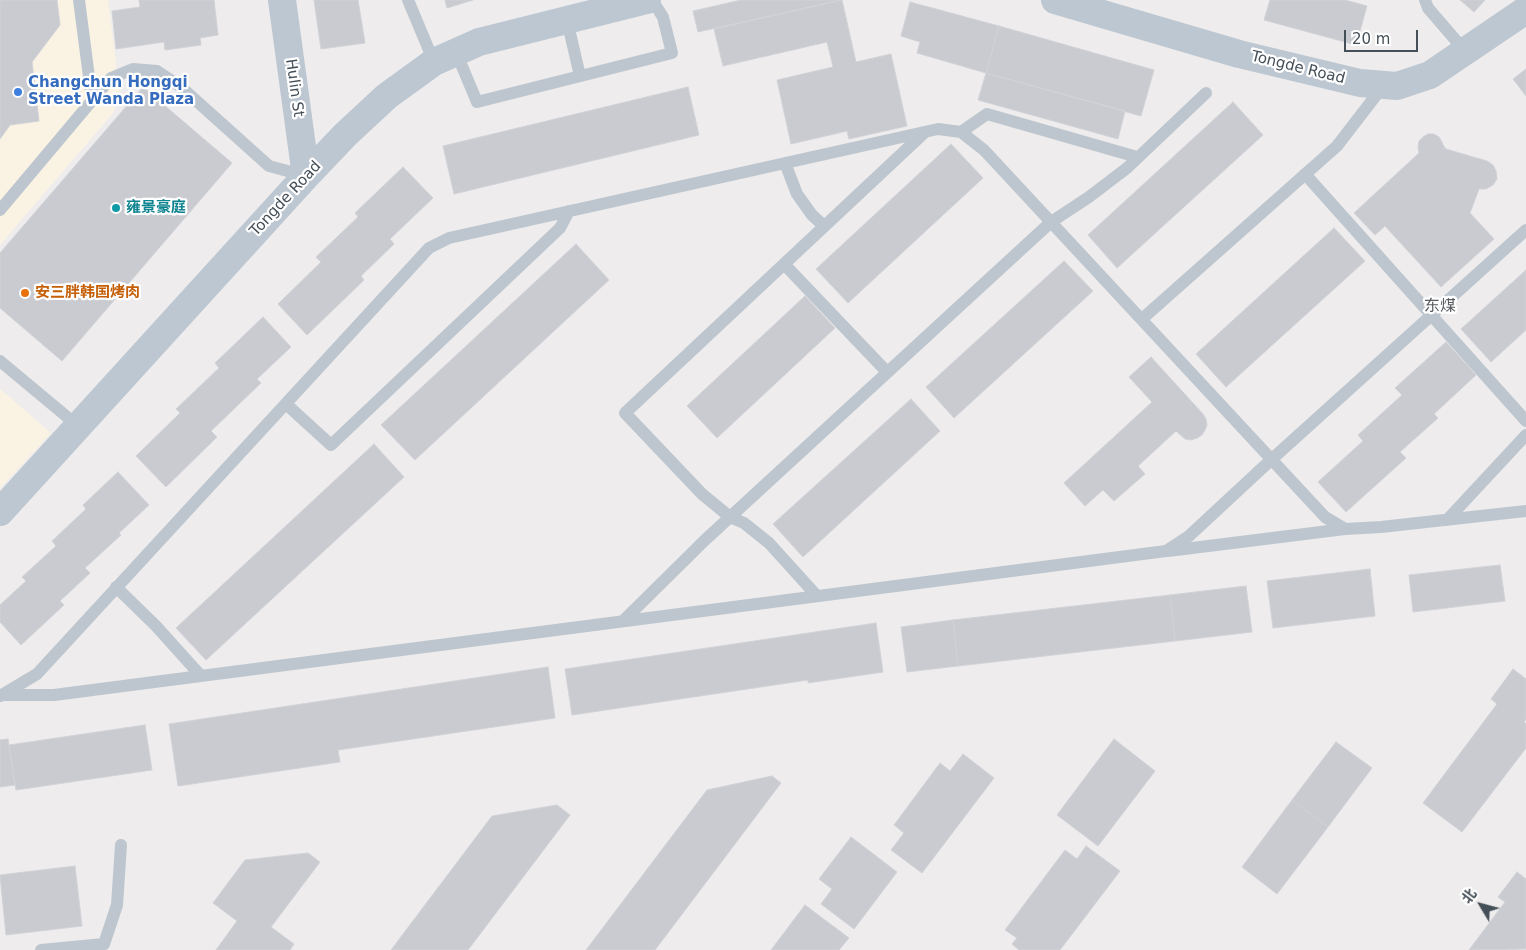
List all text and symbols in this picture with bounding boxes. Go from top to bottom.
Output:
scale bar [1346,20,1420,52]
text: 20 m [1352,30,1390,48]
street label: Tongde Road [1249,48,1347,88]
street label: Hulin St [281,58,307,118]
place label: Changchun Hongqi Street Wanda Plaza [28,74,194,109]
marker: Changchun Hongqi Street Wanda Plaza [12,86,24,98]
street label: Tongde Road [247,158,325,240]
place label: 雍景豪庭 [126,199,186,217]
marker: 雍景豪庭 [110,202,122,214]
place label: 安三胖韩国烤肉 [35,284,140,302]
marker: 安三胖韩国烤肉 [19,287,31,299]
district label: 东煤 [1424,297,1456,317]
north arrow [1456,880,1506,930]
text: 北 [1458,886,1480,906]

